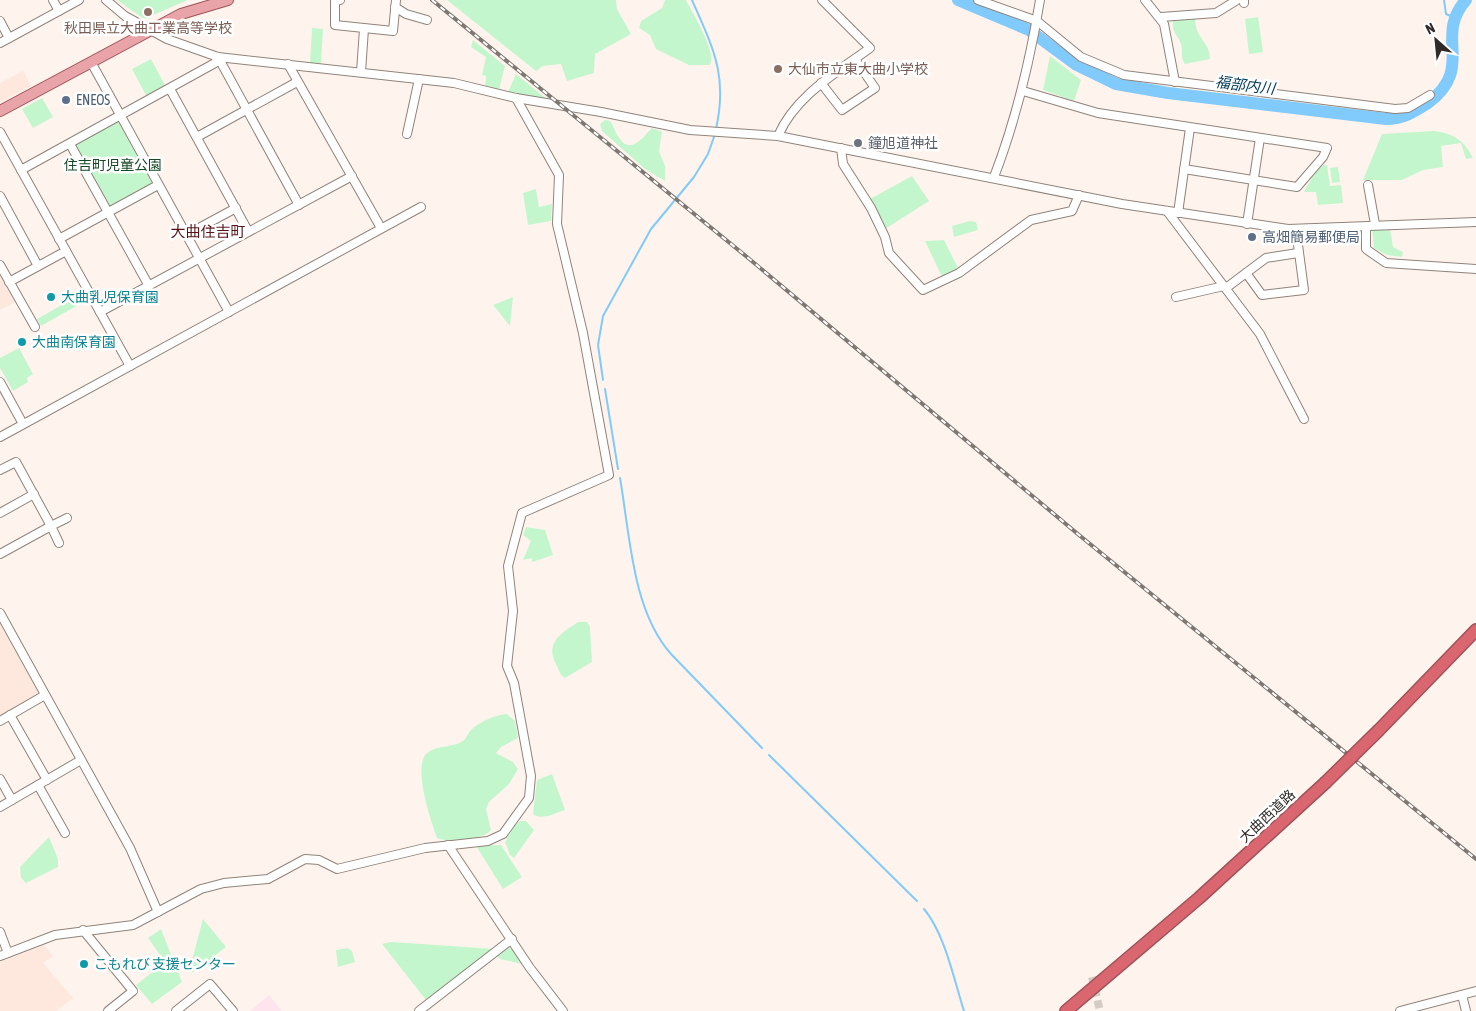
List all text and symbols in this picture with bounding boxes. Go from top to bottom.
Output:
marker: 秋田県立大曲工業高等学校 [142,6,154,18]
north arrow [1411,15,1461,65]
text: N [1423,19,1437,37]
place label: 秋田県立大曲工業高等学校 [64,20,232,36]
place label: 大仙市立東大曲小学校 [788,61,928,77]
marker: 大仙市立東大曲小学校 [772,63,784,75]
water label: 福部内川 [1214,73,1278,97]
place label: ENEOS [76,92,110,108]
marker: ENEOS [60,94,72,106]
place label: 鐘旭道神社 [868,135,938,151]
marker: 鐘旭道神社 [852,137,864,149]
park label: 住吉町児童公園 [64,157,162,173]
district label: 大曲住吉町 [170,223,246,240]
place label: 高畑簡易郵便局 [1262,229,1360,245]
marker: 高畑簡易郵便局 [1246,231,1258,243]
place label: 大曲乳児保育園 [61,289,159,305]
marker: 大曲乳児保育園 [45,291,57,303]
place label: 大曲南保育園 [32,334,116,350]
marker: 大曲南保育園 [16,336,28,348]
street label: 大曲西道路 [1236,786,1298,846]
place label: こもれび 支援センター [94,956,236,972]
marker: こもれび 支援センター [78,958,90,970]

